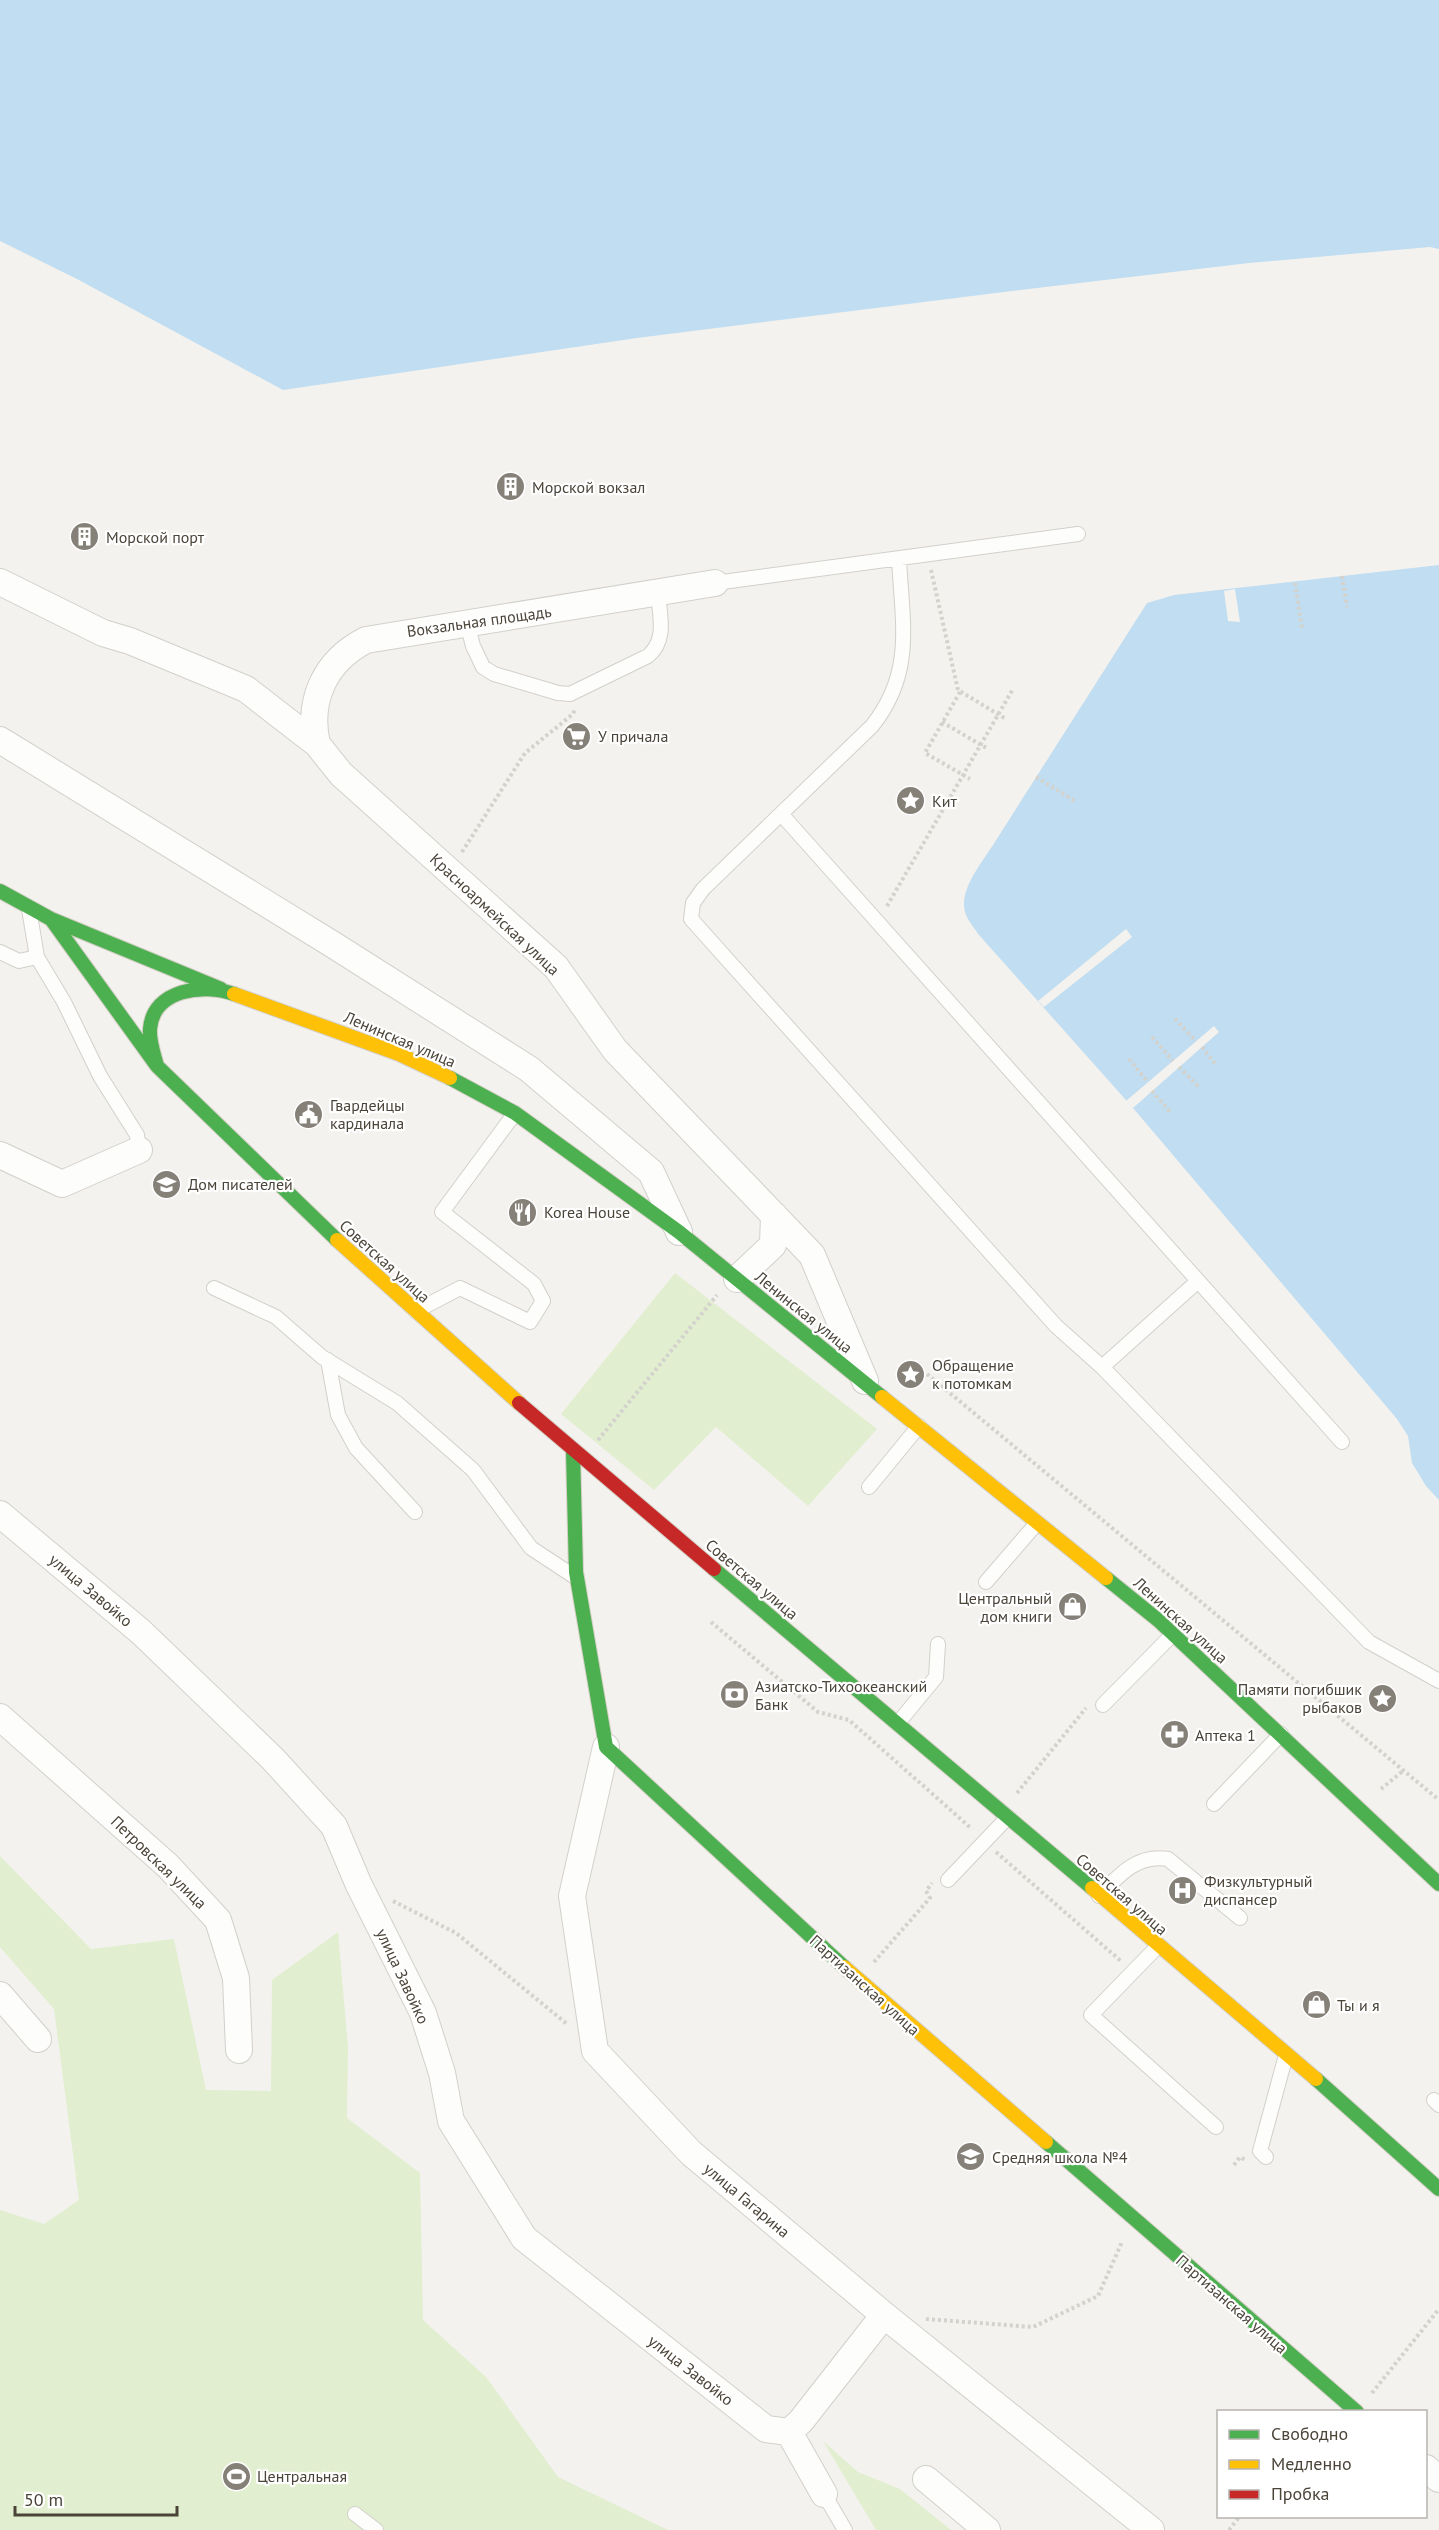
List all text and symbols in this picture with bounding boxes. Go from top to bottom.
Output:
building icon: Морской вокзал [495,471,527,503]
place label: Морской вокзал [532,477,645,497]
building icon: Морской порт [69,521,101,553]
place label: Морской порт [106,527,205,547]
street label: Вокзальная площадь [405,601,553,641]
supermarket icon: У причала [561,720,593,752]
place label: У причала [598,726,668,746]
place icon: Кит [895,785,927,817]
place label: Кит [932,791,957,811]
street label: Красноармейская улица [426,849,564,979]
street label: Ленинская улица [340,1006,459,1072]
place label: Гвардейцы кардинала [330,1095,405,1133]
public building icon: Гвардейцы кардинала [293,1098,325,1130]
school or university icon: Дом писателей [151,1168,183,1200]
place label: Дом писателей [188,1174,293,1194]
restaurant icon: Korea House [507,1196,539,1228]
place label: Korea House [544,1202,630,1222]
street label: Советская улица [336,1215,434,1307]
street label: Ленинская улица [750,1266,857,1357]
place label: Обращение к потомкам [932,1355,1014,1393]
place icon: Обращение к потомкам [895,1358,927,1390]
street label: Советская улица [702,1534,802,1624]
street label: улица Завойко [45,1549,137,1631]
street label: Ленинская улица [1129,1572,1232,1667]
place label: Центральный дом книги [958,1588,1052,1626]
shop icon: Центральный дом книги [1057,1591,1089,1623]
place label: Азиатско-Тихоокеанский Банк [755,1676,927,1714]
bank icon: Азиатско-Тихоокеанский Банк [718,1679,750,1711]
place label: Памяти погибшик рыбаков [1238,1679,1362,1717]
place icon: Памяти погибшик рыбаков [1367,1682,1399,1714]
pharmacy icon: Аптека 1 [1158,1719,1190,1751]
place label: Аптека 1 [1195,1725,1256,1745]
street label: Петровская улица [107,1811,211,1913]
street label: Советская улица [1072,1849,1172,1939]
place label: Физкультурный диспансер [1204,1871,1312,1909]
hospital icon: Физкультурный диспансер [1167,1874,1199,1906]
street label: улица Завойко [372,1925,434,2027]
street label: Партизанская улица [806,1930,924,2040]
shop icon: Ты и я [1300,1989,1332,2021]
place label: Ты и я [1337,1995,1380,2015]
school or university icon: Средняя школа №4 [955,2141,987,2173]
place label: Средняя школа №4 [992,2147,1128,2167]
street label: улица Гагарина [700,2158,794,2242]
street label: Партизанская улица [1172,2250,1292,2358]
street label: улица Завойко [644,2330,738,2410]
legend [1217,2410,1427,2518]
text: Свободно [1271,2422,1348,2445]
text: Медленно [1271,2452,1352,2475]
sports icon: Центральная [220,2460,252,2492]
place label: Центральная [257,2466,347,2486]
scale bar [15,2479,177,2517]
text: Пробка [1271,2482,1329,2505]
text: 50 m [24,2488,63,2511]

